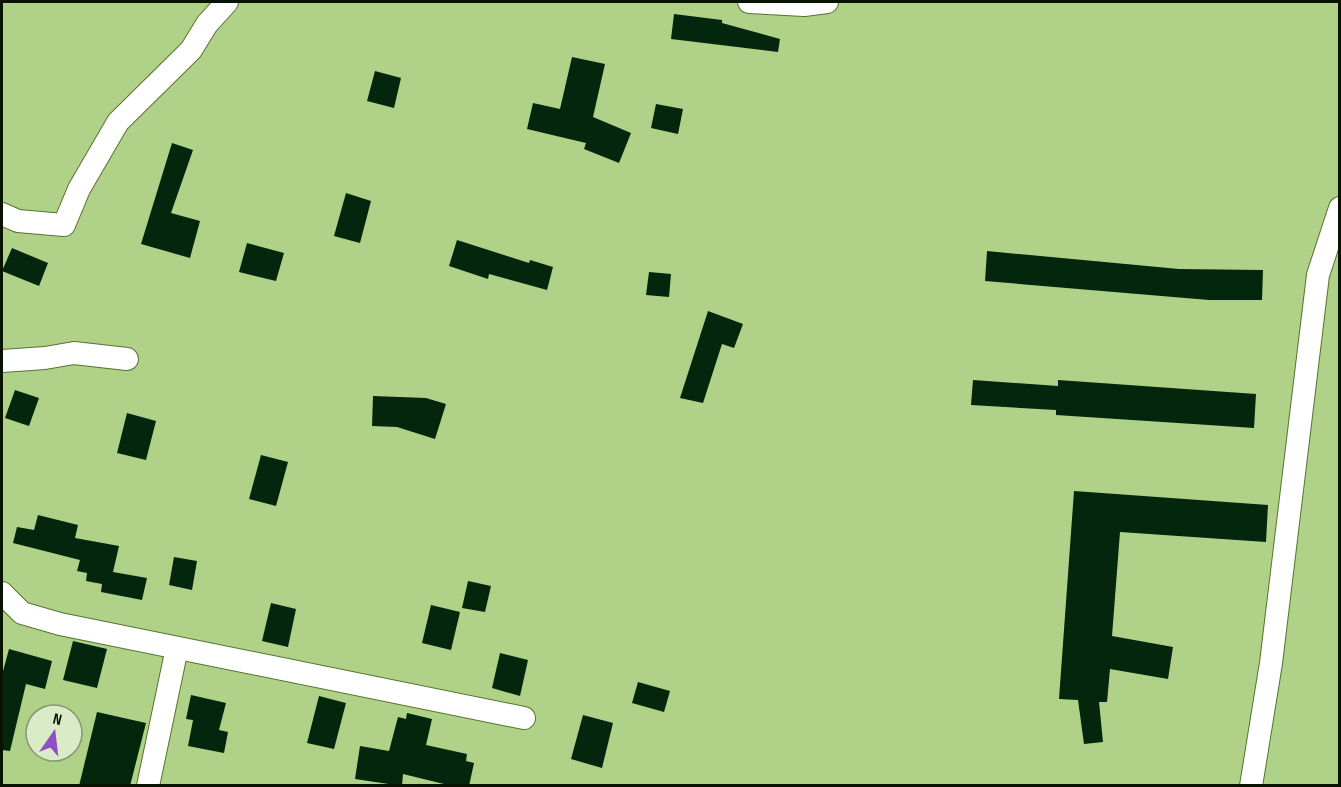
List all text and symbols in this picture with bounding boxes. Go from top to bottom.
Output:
north arrow [24,703,84,763]
text: N [51,710,64,730]

